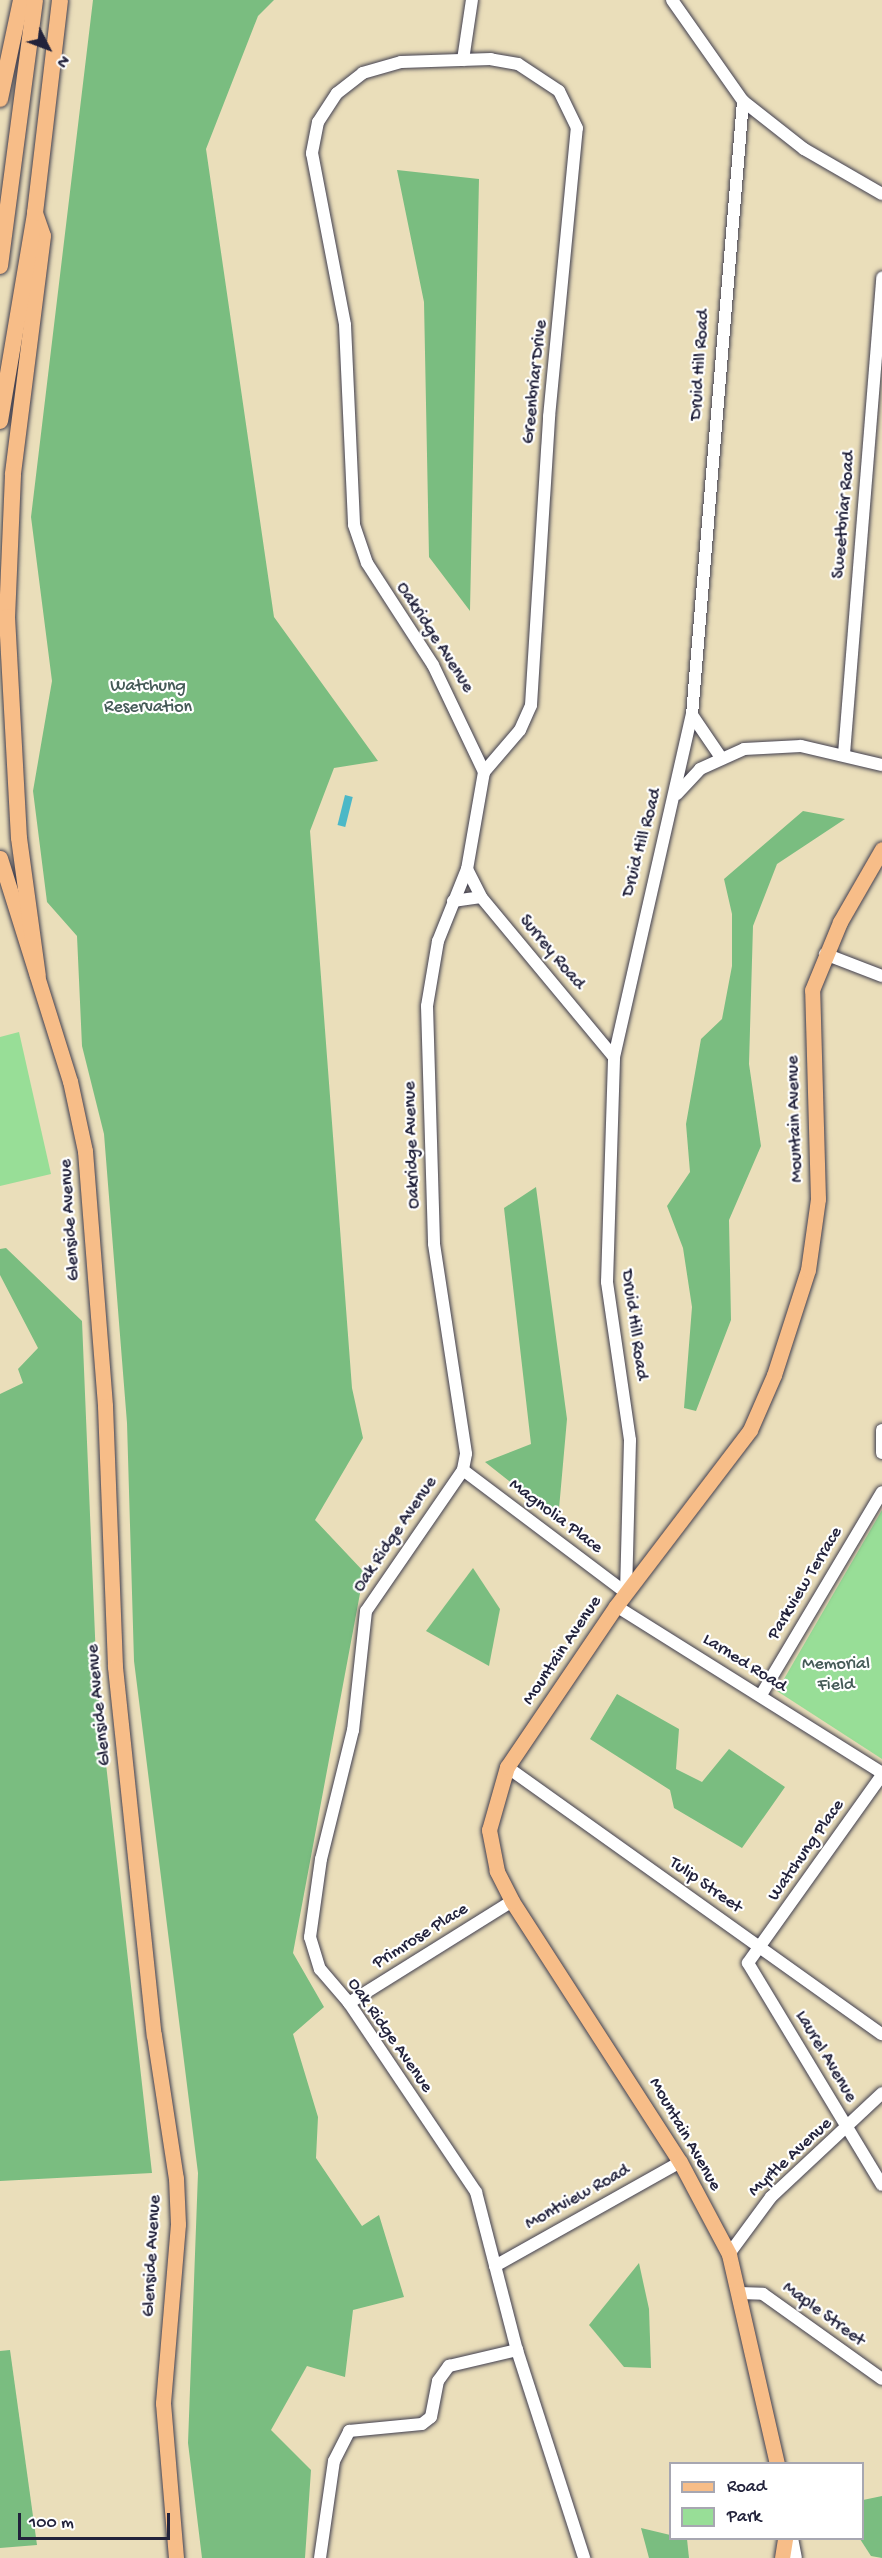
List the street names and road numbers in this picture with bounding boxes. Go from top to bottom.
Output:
street label: Druid Hill Road [686,309,716,421]
street label: Greenbriar Drive [519,319,553,445]
street label: Sweetbriar Road [829,450,861,580]
street label: Oakridge Avenue [390,579,478,697]
street label: Druid Hill Road [618,787,668,899]
street label: Surrey Road [513,911,589,995]
street label: Mountain Avenue [783,1055,809,1183]
street label: Oakridge Avenue [400,1081,426,1209]
street label: Glenside Avenue [56,1158,86,1282]
street label: Druid Hill Road [615,1269,651,1381]
street label: Oak Ridge Avenue [349,1473,443,1597]
street label: Magnolia Place [504,1475,606,1559]
street label: Parkview Terrace [764,1524,848,1644]
street label: Mountain Avenue [519,1592,607,1710]
street label: Larned Road [698,1630,790,1698]
street label: Glenside Avenue [83,1643,117,1767]
street label: Watchung Place [764,1796,850,1906]
street label: Tulip Street [664,1853,746,1919]
street label: Primrose Place [369,1899,473,1975]
street label: Oak Ridge Avenue [341,1975,437,2097]
street label: Laurel Avenue [789,2007,861,2107]
street label: Mountain Avenue [643,2075,725,2195]
street label: Myrtle Avenue [745,2114,837,2202]
street label: Montview Road [522,2160,634,2236]
street label: Glenside Avenue [139,2195,167,2317]
street label: Maple Street [777,2278,869,2352]

